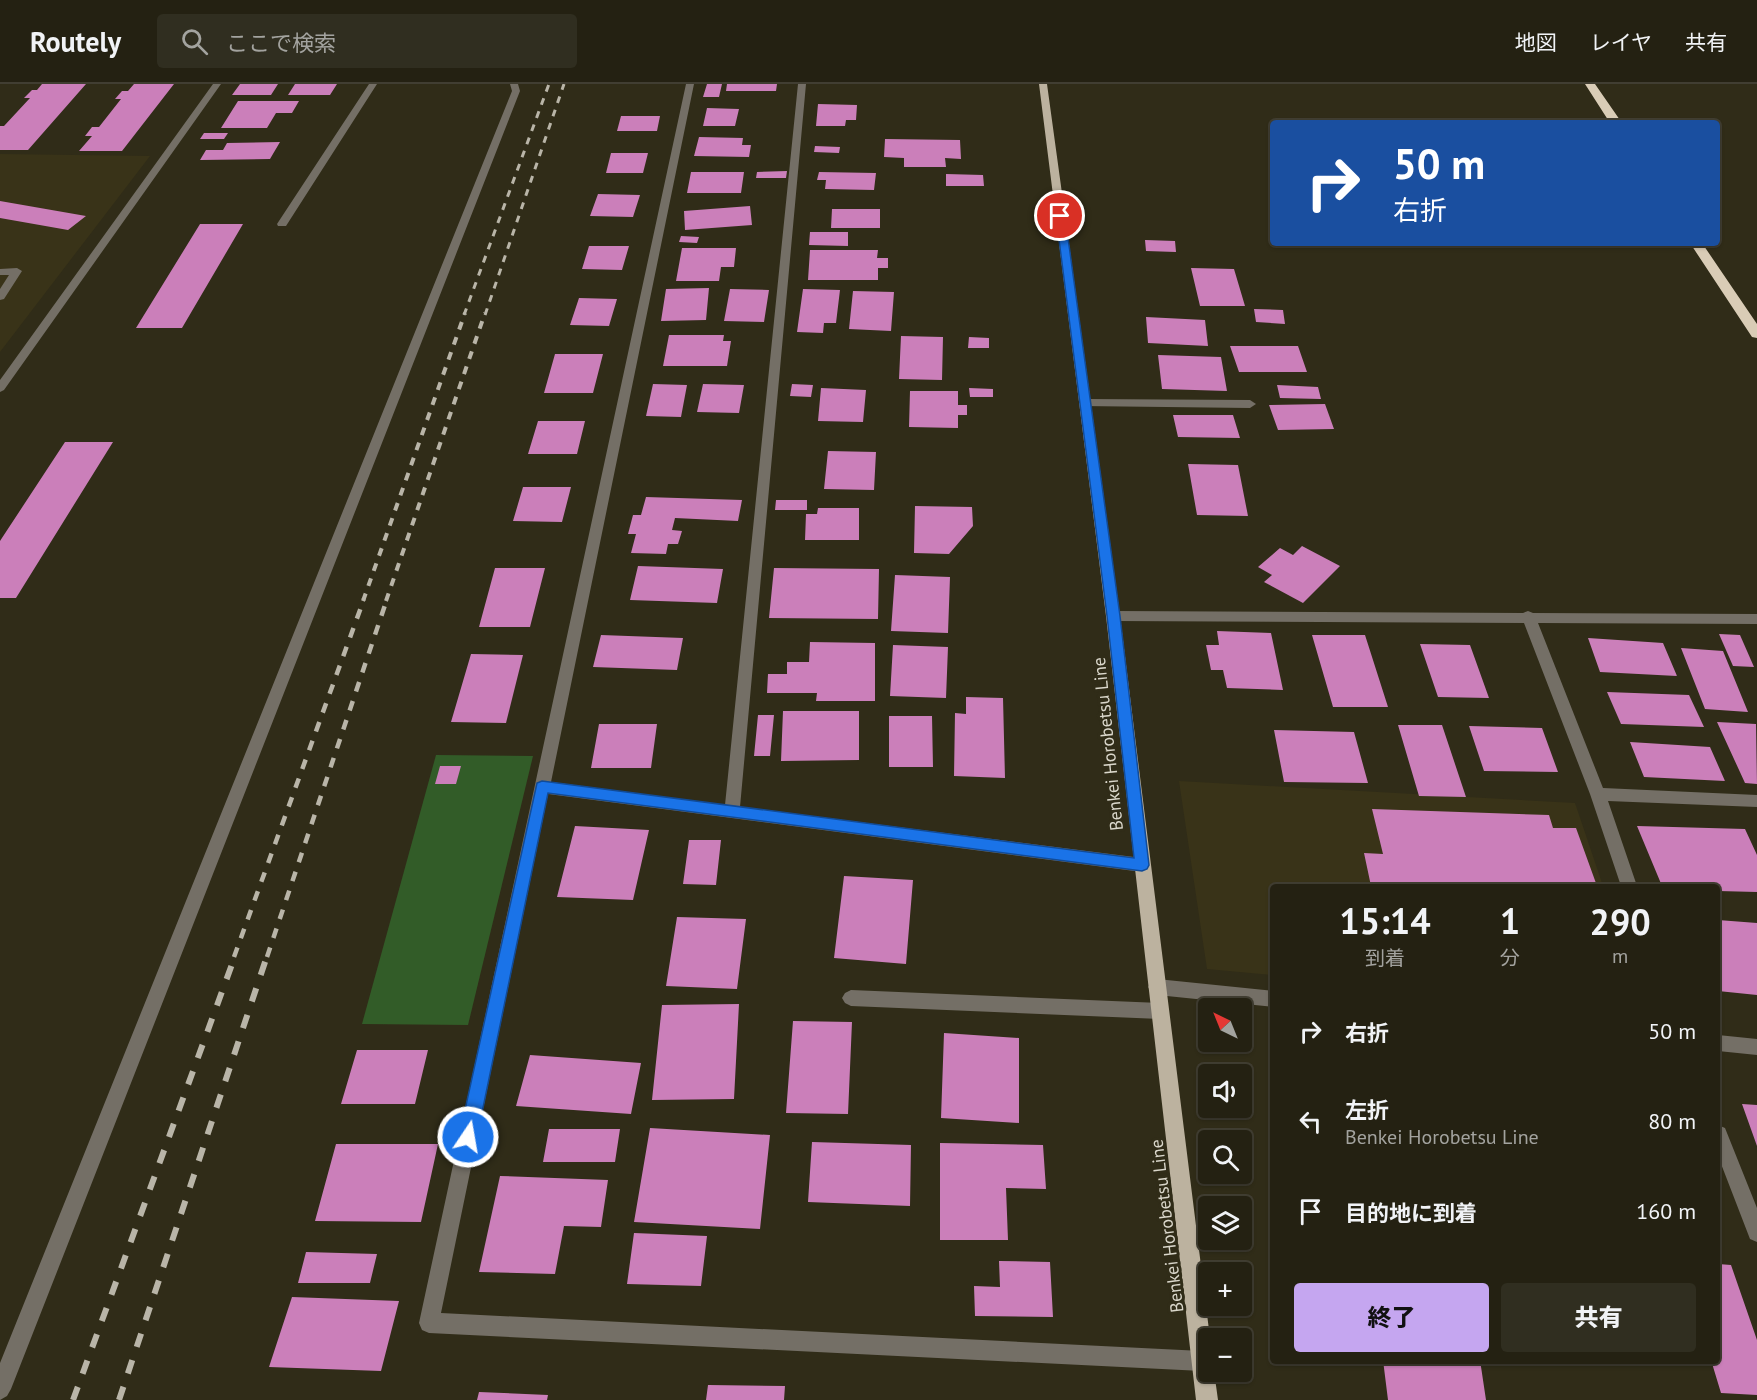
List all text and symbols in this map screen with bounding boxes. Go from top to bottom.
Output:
search box [157,14,577,68]
text: Routely [30,23,121,60]
icon: search [178,25,211,58]
text: ここで検索 [226,29,336,57]
text: 地図 [1515,29,1557,56]
text: レイヤ [1590,29,1652,56]
text: 共有 [1685,29,1727,56]
text: 50 m [1393,136,1485,191]
icon: right [1294,144,1372,222]
pin [1034,190,1085,241]
text: 右折 [1393,193,1447,227]
icon: arrive [1043,199,1076,232]
street label: Benkei Horobetsu Line [1087,656,1128,832]
text: 15:14 [1339,897,1431,944]
text: 1 [1500,897,1520,944]
text: 290 [1589,898,1651,945]
text: m [1612,943,1628,969]
text: 到着 [1365,945,1405,971]
text: 分 [1500,945,1520,971]
north arrow [1198,998,1252,1052]
map controls [1198,998,1252,1382]
icon: right [1294,1015,1327,1048]
text: 50 m [1648,1017,1696,1045]
text: 右折 [1345,1019,1389,1047]
button: sound [1198,1064,1252,1118]
text: 左折 [1345,1096,1389,1124]
position arrow [436,1105,500,1169]
icon: left [1294,1105,1327,1138]
text: 80 m [1648,1107,1696,1135]
text: Benkei Horobetsu Line [1345,1124,1539,1150]
button: search [1198,1130,1252,1184]
street label: Benkei Horobetsu Line [1144,1138,1189,1314]
icon: arrive [1294,1195,1327,1228]
button: layers [1198,1196,1252,1250]
text: 160 m [1636,1197,1696,1225]
text: 目的地に到着 [1345,1199,1477,1227]
button: + [1198,1262,1252,1316]
button: 終了 [1294,1283,1489,1352]
button: 共有 [1501,1283,1696,1352]
button: − [1198,1328,1252,1382]

